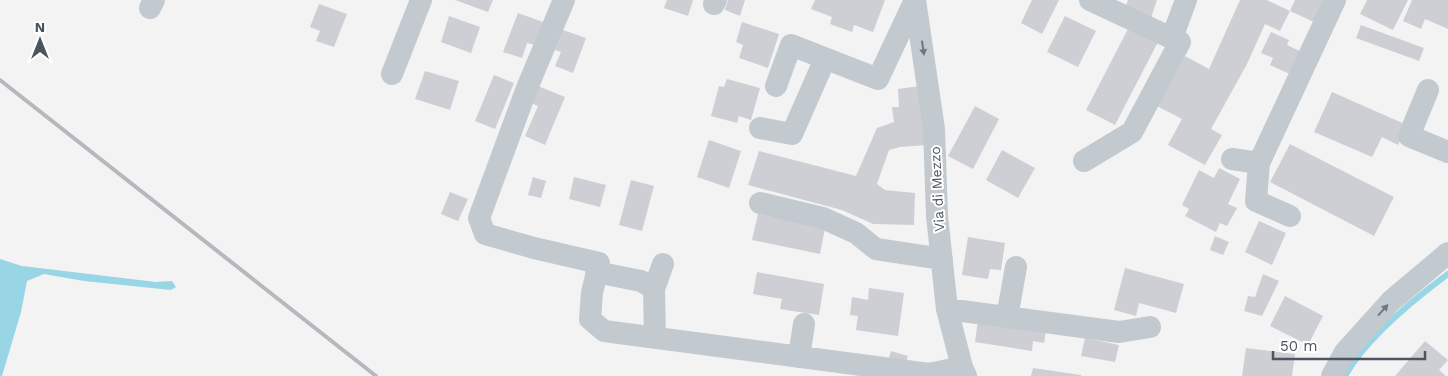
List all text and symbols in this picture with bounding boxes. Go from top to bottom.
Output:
north arrow [15,15,65,65]
text: N [35,19,45,35]
one-way arrow [919,40,927,56]
street label: Via di Mezzo [927,146,947,232]
one-way arrow [1377,305,1389,317]
scale bar [1273,328,1426,360]
text: 50 m [1280,337,1317,355]

